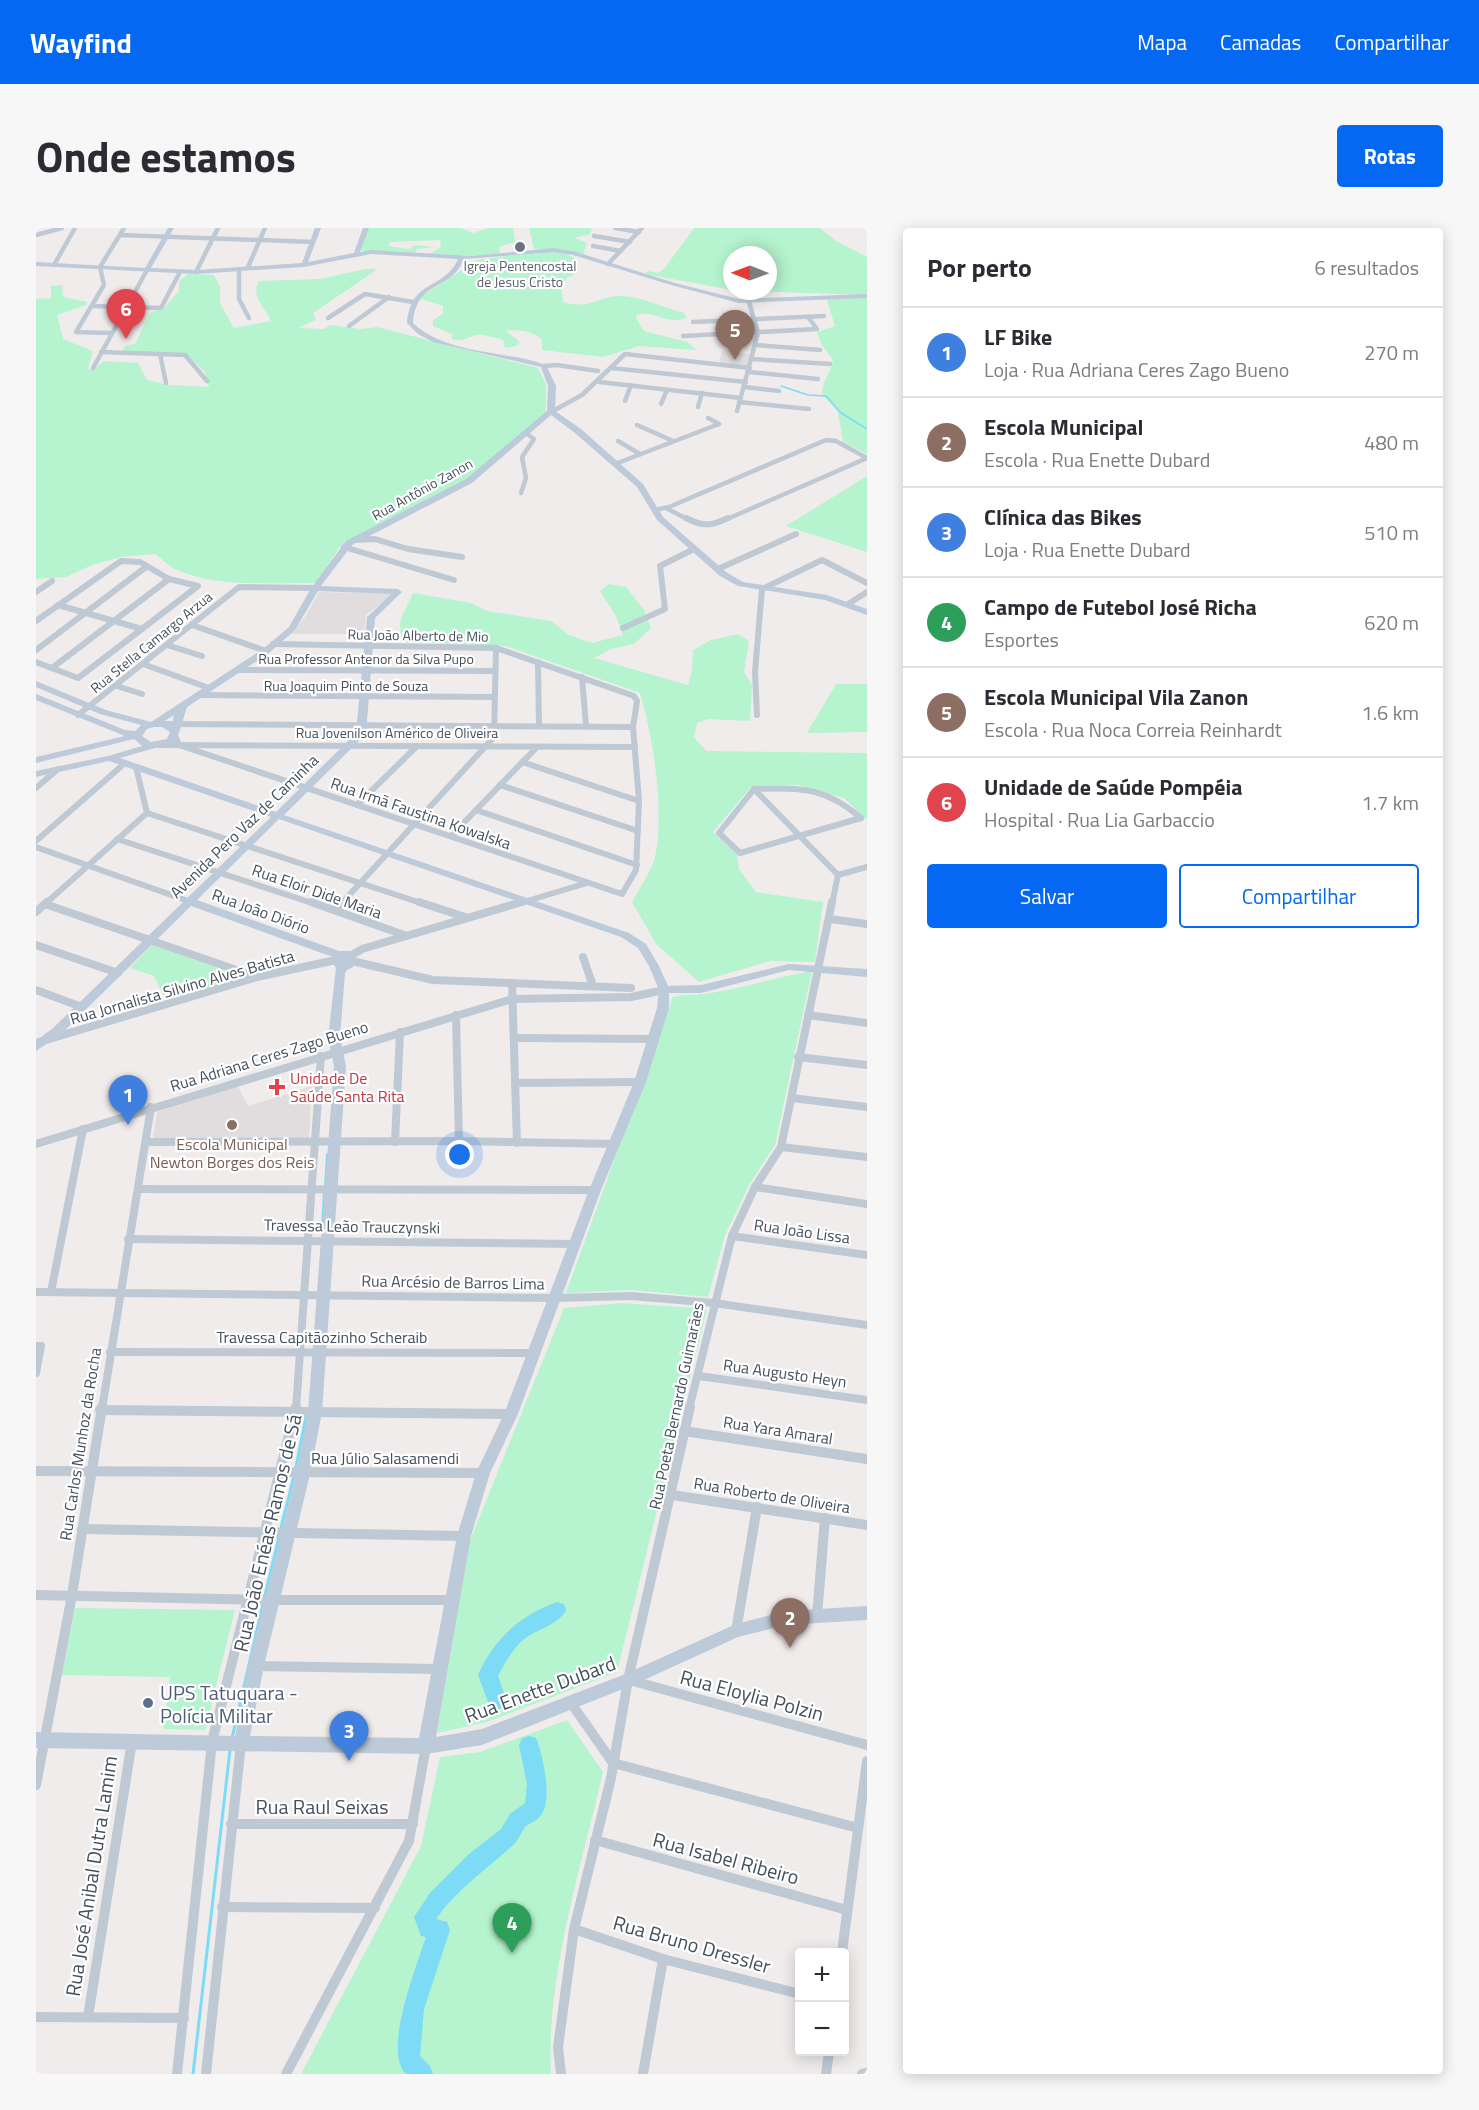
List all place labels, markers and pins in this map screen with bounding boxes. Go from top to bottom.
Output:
marker: Igreja Pentencostal de Jesus Cristo [513,240,527,254]
place label: Igreja Pentencostal de Jesus Cristo [464,255,576,292]
pin: 6 [106,290,146,339]
pin: 5 [716,310,754,360]
place label: Unidade De Saúde Santa Rita [290,1066,405,1108]
pin: 1 [108,1076,148,1125]
marker: Unidade De Saúde Santa Rita [268,1078,286,1096]
marker: Escola Municipal Newton Borges dos Reis [225,1118,239,1132]
place label: Escola Municipal Newton Borges dos Reis [150,1132,314,1174]
pin: 2 [770,1598,810,1648]
place label: UPS Tatuquara - Polícia Militar [160,1677,298,1731]
marker: UPS Tatuquara - Polícia Militar [141,1696,155,1710]
pin: 3 [330,1712,368,1761]
pin: 4 [492,1904,532,1953]

